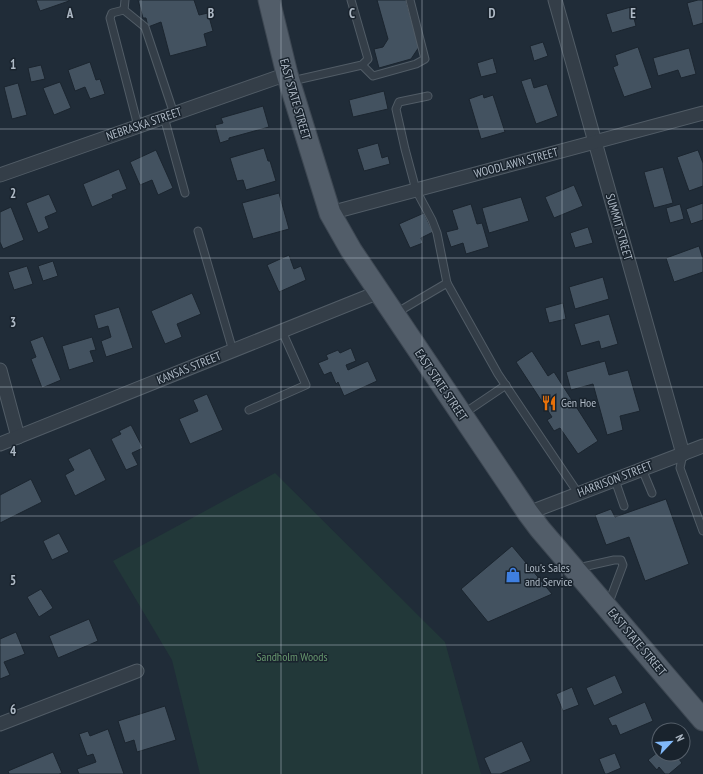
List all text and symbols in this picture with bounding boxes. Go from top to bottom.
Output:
text: A [66,5,74,22]
text: B [208,5,214,22]
text: C [349,5,355,22]
text: D [489,5,496,22]
text: E [630,5,636,22]
text: 1 [10,56,16,73]
street label: EAST STATE STREET [277,57,314,142]
street label: NEBRASKA STREET [104,103,184,143]
street label: WOODLAWN STREET [472,144,560,181]
text: 2 [10,185,16,202]
street label: SUMMIT STREET [603,192,636,263]
text: 3 [10,314,16,331]
street label: EAST STATE STREET [412,346,471,424]
street label: KANSAS STREET [154,348,224,387]
restaurant icon: Gen Hoe [540,394,558,412]
place label: Gen Hoe [561,395,596,410]
text: 4 [10,443,17,460]
street label: HARRISON STREET [575,457,655,500]
place label: Lou's Sales and Service [525,560,573,589]
shop icon: Lou's Sales and Service [504,566,522,584]
text: 5 [10,572,16,589]
street label: EAST STATE STREET [605,605,670,679]
park label: Sandholm Woods [256,649,328,664]
text: 6 [10,701,16,718]
north arrow [651,722,691,762]
text: N [672,732,688,743]

